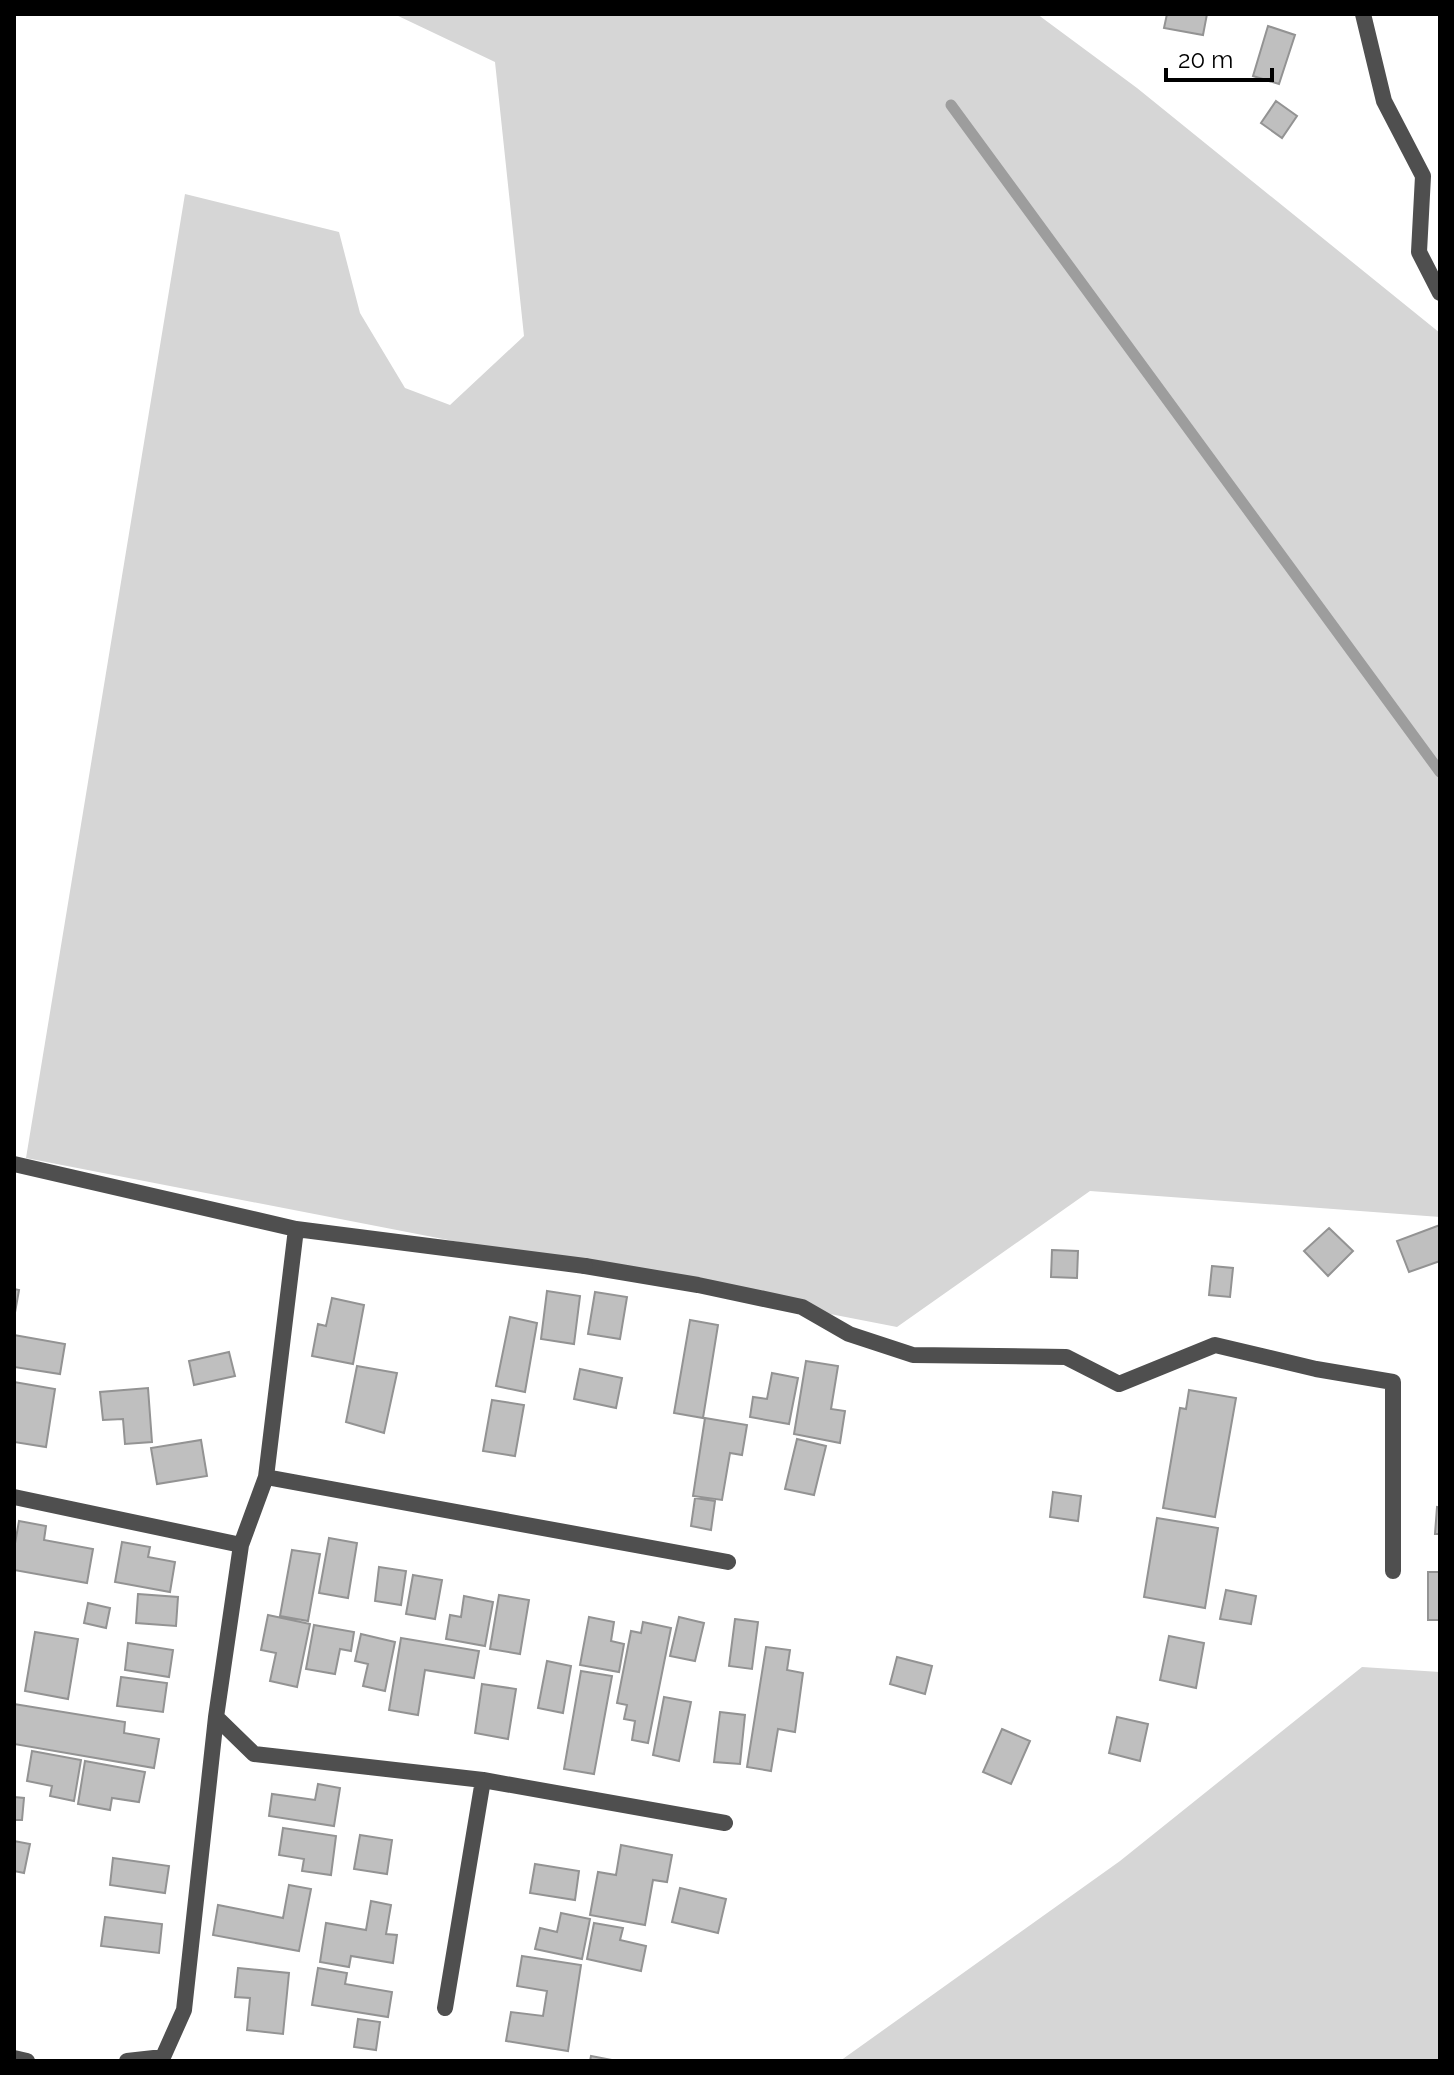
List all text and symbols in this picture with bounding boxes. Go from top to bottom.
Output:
scale bar [1166,32,1272,82]
text: 20 m [1178,45,1233,74]

